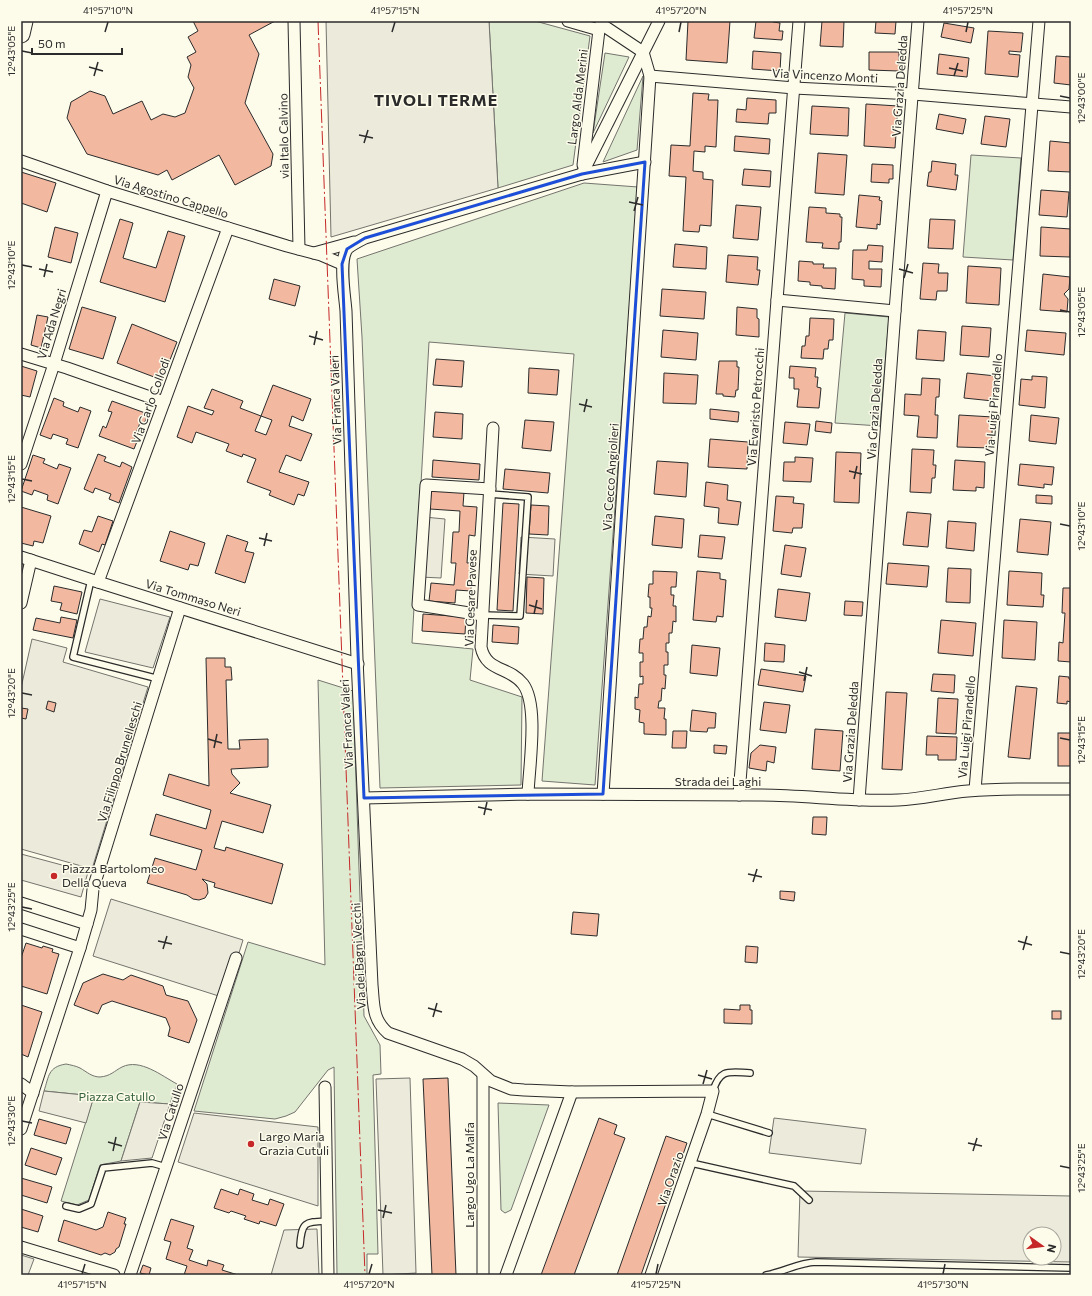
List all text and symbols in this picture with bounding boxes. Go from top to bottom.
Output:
text: 41°57'10"N [83,4,133,16]
text: 41°57'15"N [370,4,420,16]
text: 41°57'20"N [655,4,707,16]
text: 41°57'25"N [943,4,993,16]
text: 12°43'05"E [5,26,17,76]
scale bar [32,30,122,56]
street label: Via Grazia Deledda [888,35,910,137]
text: 50 m [38,36,66,50]
street label: Largo Alda Merini [564,48,590,145]
street label: Via Vincenzo Monti [772,65,878,85]
text: 12°43'00"E [1075,72,1087,124]
district label: TIVOLI TERME [374,90,498,109]
street label: via Italo Calvino [275,93,291,179]
street label: Via Agostino Cappello [112,172,230,220]
text: 12°43'10"E [5,241,17,289]
street label: Via Ada Negri [34,287,68,361]
text: 12°43'05"E [1075,287,1087,337]
street label: Via Evaristo Petrocchi [744,347,766,467]
street label: Via Luigi Pirandello [982,353,1004,457]
street label: Via Franca Valeri [326,355,344,445]
street label: Via Carlo Collodi [128,356,172,446]
street label: Via Grazia Deledda [863,358,885,460]
street label: Via Cecco Angiolieri [599,423,621,531]
text: 12°43'15"E [5,455,17,503]
text: 12°43'10"E [1075,502,1087,550]
street label: Via Cesare Pavese [461,549,479,647]
street label: Via Tommaso Neri [144,576,243,618]
text: 12°43'20"E [5,668,17,718]
street label: Via Luigi Pirandello [955,675,977,779]
street label: Via Franca Valeri [337,679,355,769]
street label: Via Grazia Deledda [839,681,861,783]
street label: Via Filippo Brunelleschi [94,699,144,824]
text: 12°43'15"E [1075,716,1087,764]
street label: Strada dei Laghi [675,774,761,788]
place label: Piazza Bartolomeo Della Queva [62,861,164,889]
marker: Piazza Bartolomeo Della Queva [49,871,59,881]
text: 12°43'25"E [5,882,17,932]
street label: Via dei Bagni Vecchi [348,902,368,1010]
text: 12°43'20"E [1075,929,1087,979]
street label: Via Catullo [154,1081,186,1142]
park label: Piazza Catullo [79,1089,155,1103]
text: 12°43'30"E [5,1096,17,1146]
street label: Largo Ugo La Malfa [462,1122,476,1228]
place label: Largo Maria Grazia Cutuli [259,1129,329,1157]
marker: Largo Maria Grazia Cutuli [246,1139,256,1149]
text: 12°43'25"E [1075,1143,1087,1193]
street label: Via Orazio [654,1150,686,1208]
north arrow [1022,1226,1062,1266]
text: N [1045,1243,1059,1254]
text: 41°57'15"N [57,1278,107,1290]
text: 41°57'20"N [343,1278,395,1290]
text: 41°57'25"N [631,1278,681,1290]
text: 41°57'30"N [917,1278,969,1290]

